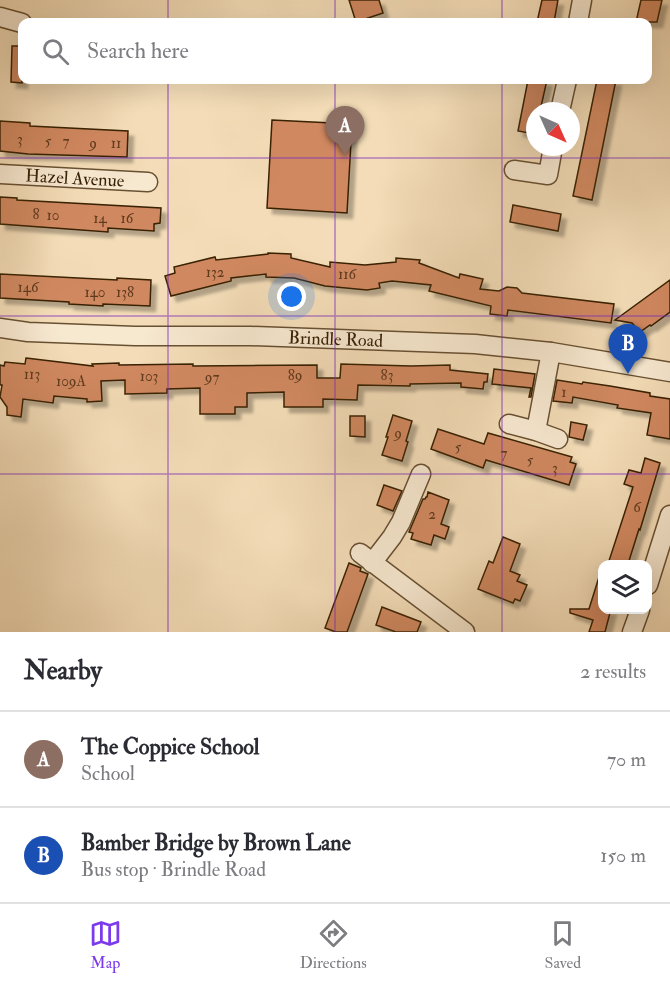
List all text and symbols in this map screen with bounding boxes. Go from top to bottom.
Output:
search box [18,18,652,84]
icon: search [39,35,72,68]
text: Search here [87,37,189,65]
north arrow [526,102,580,156]
pin: A [326,106,364,156]
house number: 3 [17,130,23,149]
house number: 5 [45,132,52,151]
house number: 7 [63,132,70,151]
house number: 9 [88,134,97,153]
house number: 11 [111,134,121,153]
street label: Hazel Avenue [25,164,125,192]
house number: 8 [32,205,40,224]
house number: 10 [47,206,59,225]
house number: 14 [93,209,108,228]
house number: 16 [121,209,135,228]
house number: 132 [206,263,225,282]
house number: 116 [338,265,358,284]
house number: 146 [18,278,40,297]
your location [277,282,306,311]
house number: 140 [84,283,106,302]
house number: 138 [116,283,134,302]
pin: B [608,324,648,374]
street label: Brindle Road [288,326,384,352]
house number: 113 [24,365,40,384]
house number: 89 [288,366,302,385]
house number: 83 [381,366,393,385]
house number: 103 [140,367,158,386]
house number: 97 [204,368,219,387]
house number: 109A [56,372,87,391]
house number: 1 [561,383,567,402]
house number: 9 [393,424,402,443]
house number: 5 [455,438,462,457]
house number: 7 [501,444,508,463]
house number: 5 [527,451,534,470]
house number: 3 [552,459,558,478]
house number: 6 [633,498,642,517]
house number: 2 [428,505,436,524]
map controls [598,560,652,614]
button: layers [598,560,652,614]
text: Nearby [24,655,102,687]
text: 2 results [580,659,646,684]
text: The Coppice School [81,733,259,761]
text: A [37,747,50,772]
text: 70 m [607,747,646,772]
text: School [81,761,135,786]
text: Bamber Bridge by Brown Lane [81,829,351,857]
text: B [37,843,50,868]
text: 150 m [600,843,646,868]
text: Bus stop · Brindle Road [81,857,266,882]
tab: Map [89,917,122,973]
tab: Directions [300,917,367,973]
tab: Saved [545,917,581,973]

